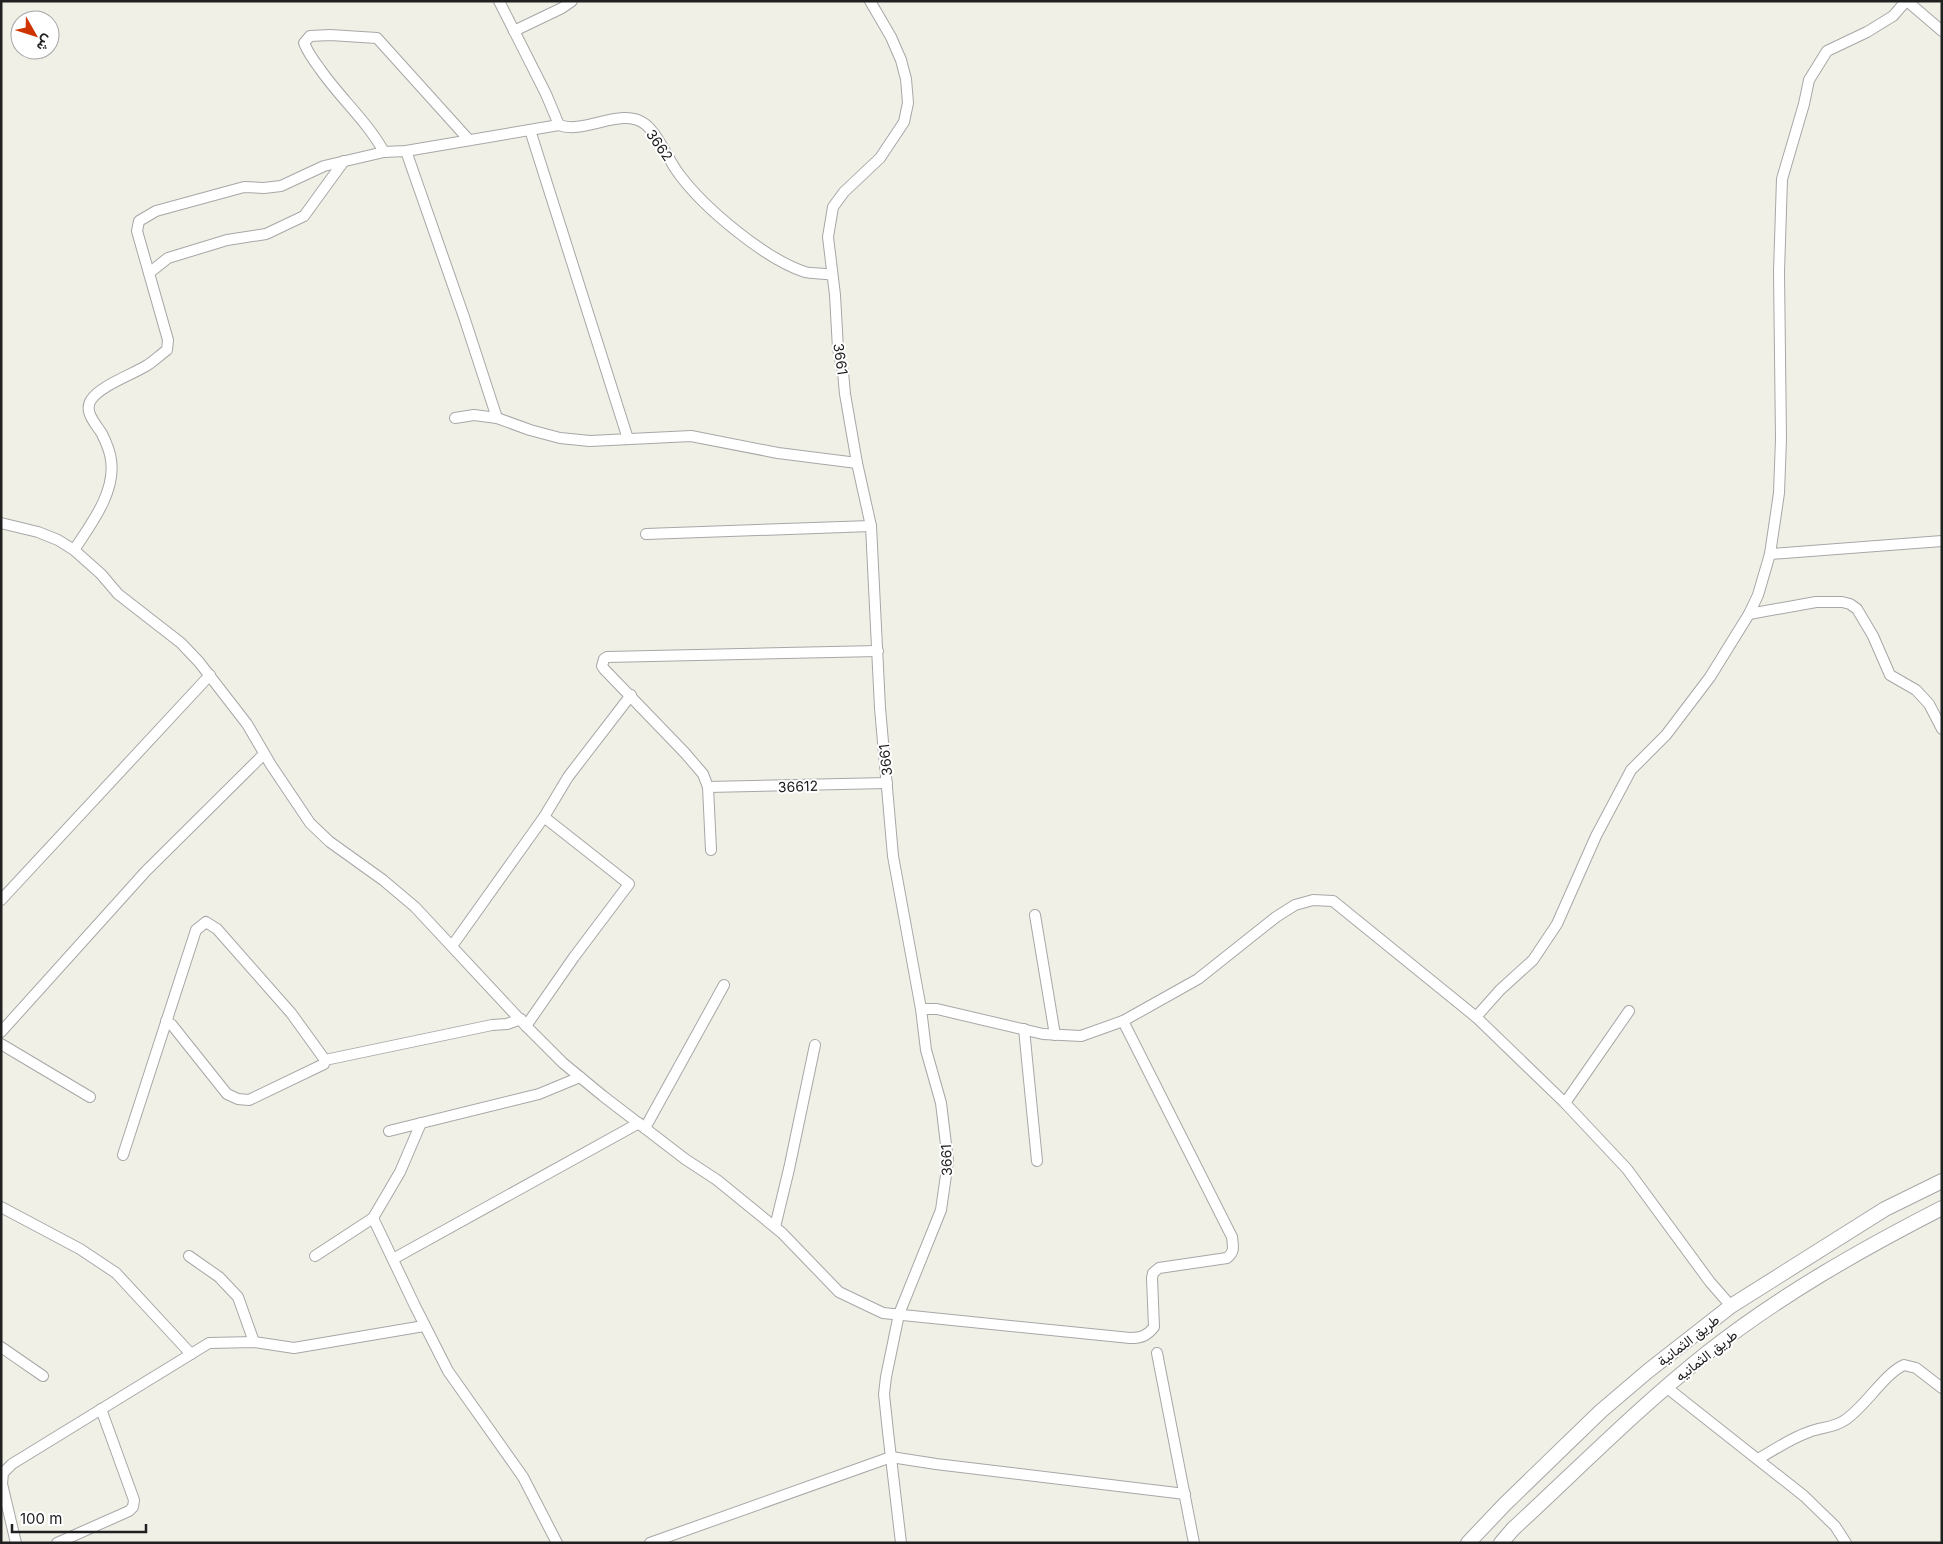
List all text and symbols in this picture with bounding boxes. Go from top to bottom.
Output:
north arrow [10,10,60,60]
text: ش [33,31,57,56]
street label: 3662 [643,126,677,164]
street label: 3661 [830,342,852,376]
street label: 3661 [875,743,895,777]
street label: 36612 [778,777,818,795]
street label: 3661 [937,1144,955,1176]
street label: طريق الثمانية [1654,1311,1723,1370]
street label: طريق الثمانيه [1672,1326,1741,1385]
scale bar [12,1502,146,1534]
text: 100 m [20,1509,62,1528]

